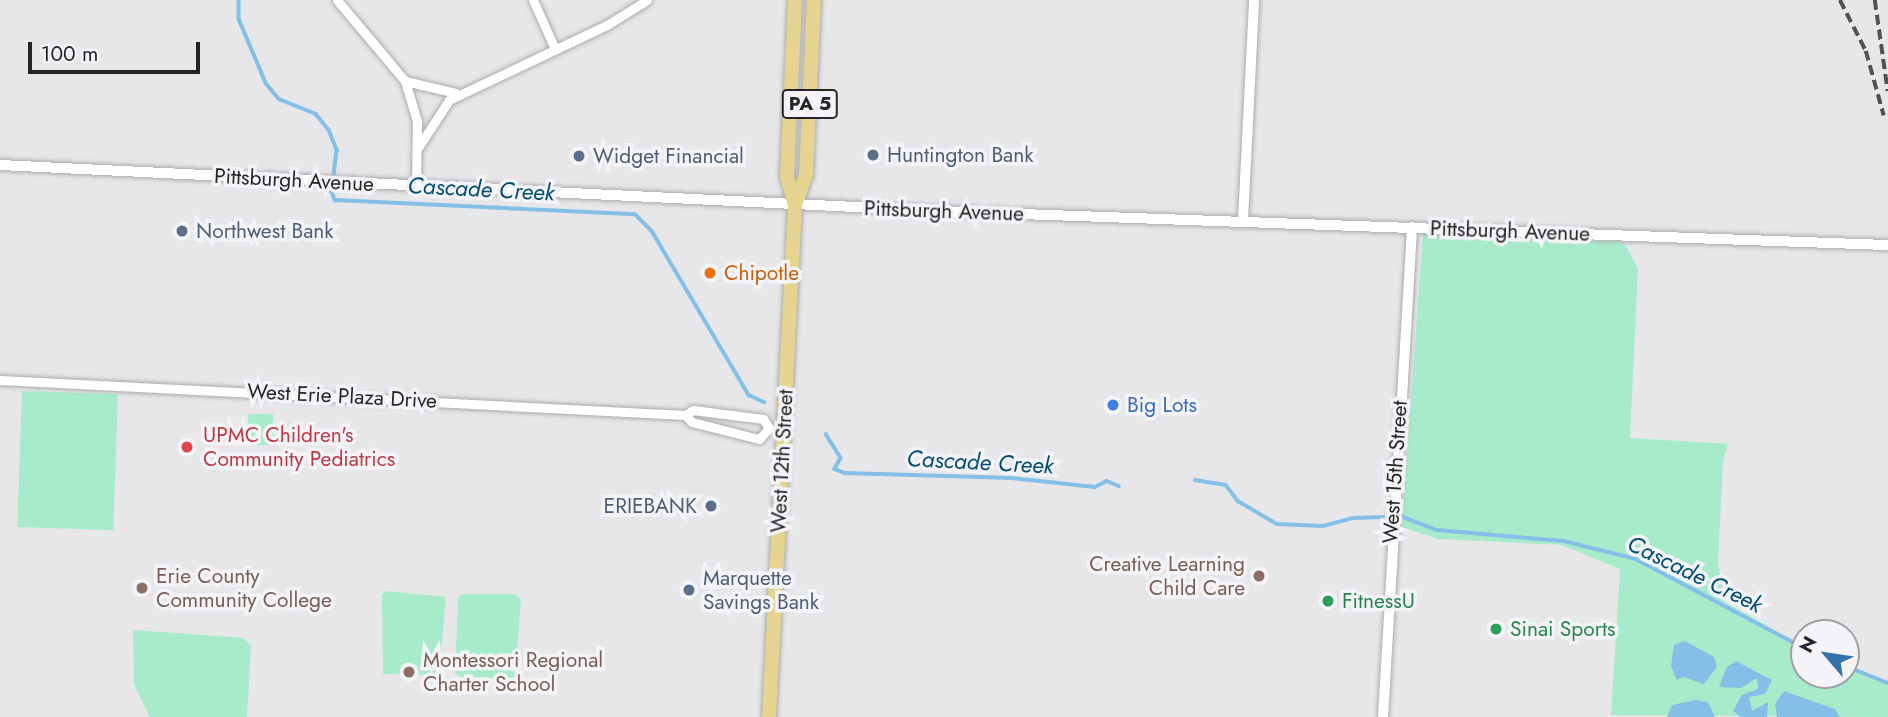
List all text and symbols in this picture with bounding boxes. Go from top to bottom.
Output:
scale bar [32,28,203,72]
text: 100 m [41,39,98,69]
road number: PA 5 [780,88,840,120]
place label: Huntington Bank [887,142,1033,168]
place label: Widget Financial [593,143,744,169]
marker: Huntington Bank [865,147,881,163]
marker: Widget Financial [571,148,587,164]
street label: Pittsburgh Avenue [213,163,375,197]
water label: Cascade Creek [407,171,555,207]
street label: Pittsburgh Avenue [864,196,1024,226]
street label: Pittsburgh Avenue [1430,216,1590,246]
place label: Northwest Bank [196,218,334,244]
marker: Northwest Bank [174,223,190,239]
place label: Chipotle [724,260,799,286]
marker: Chipotle [702,265,718,281]
street label: West Erie Plaza Drive [246,378,438,414]
street label: West 12th Street [766,389,798,533]
place label: Big Lots [1127,392,1197,418]
marker: Big Lots [1105,397,1121,413]
street label: West 15th Street [1377,400,1413,544]
place label: UPMC Children's Community Pediatrics [203,422,395,472]
marker: UPMC Children's Community Pediatrics [177,437,197,457]
water label: Cascade Creek [906,444,1054,480]
place label: ERIEBANK [604,493,697,519]
marker: ERIEBANK [703,498,719,514]
water label: Cascade Creek [1623,529,1767,619]
place label: Creative Learning Child Care [1089,551,1245,601]
place label: Erie County Community College [156,563,332,613]
place label: Marquette Savings Bank [703,565,819,615]
marker: Creative Learning Child Care [1251,568,1267,584]
marker: Erie County Community College [134,580,150,596]
marker: Marquette Savings Bank [681,582,697,598]
place label: FitnessU [1342,588,1415,614]
marker: FitnessU [1320,593,1336,609]
place label: Sinai Sports [1510,616,1616,642]
north arrow [1790,619,1860,689]
marker: Sinai Sports [1488,621,1504,637]
text: N [1792,631,1823,658]
place label: Montessori Regional Charter School [423,647,603,697]
marker: Montessori Regional Charter School [401,664,417,680]

